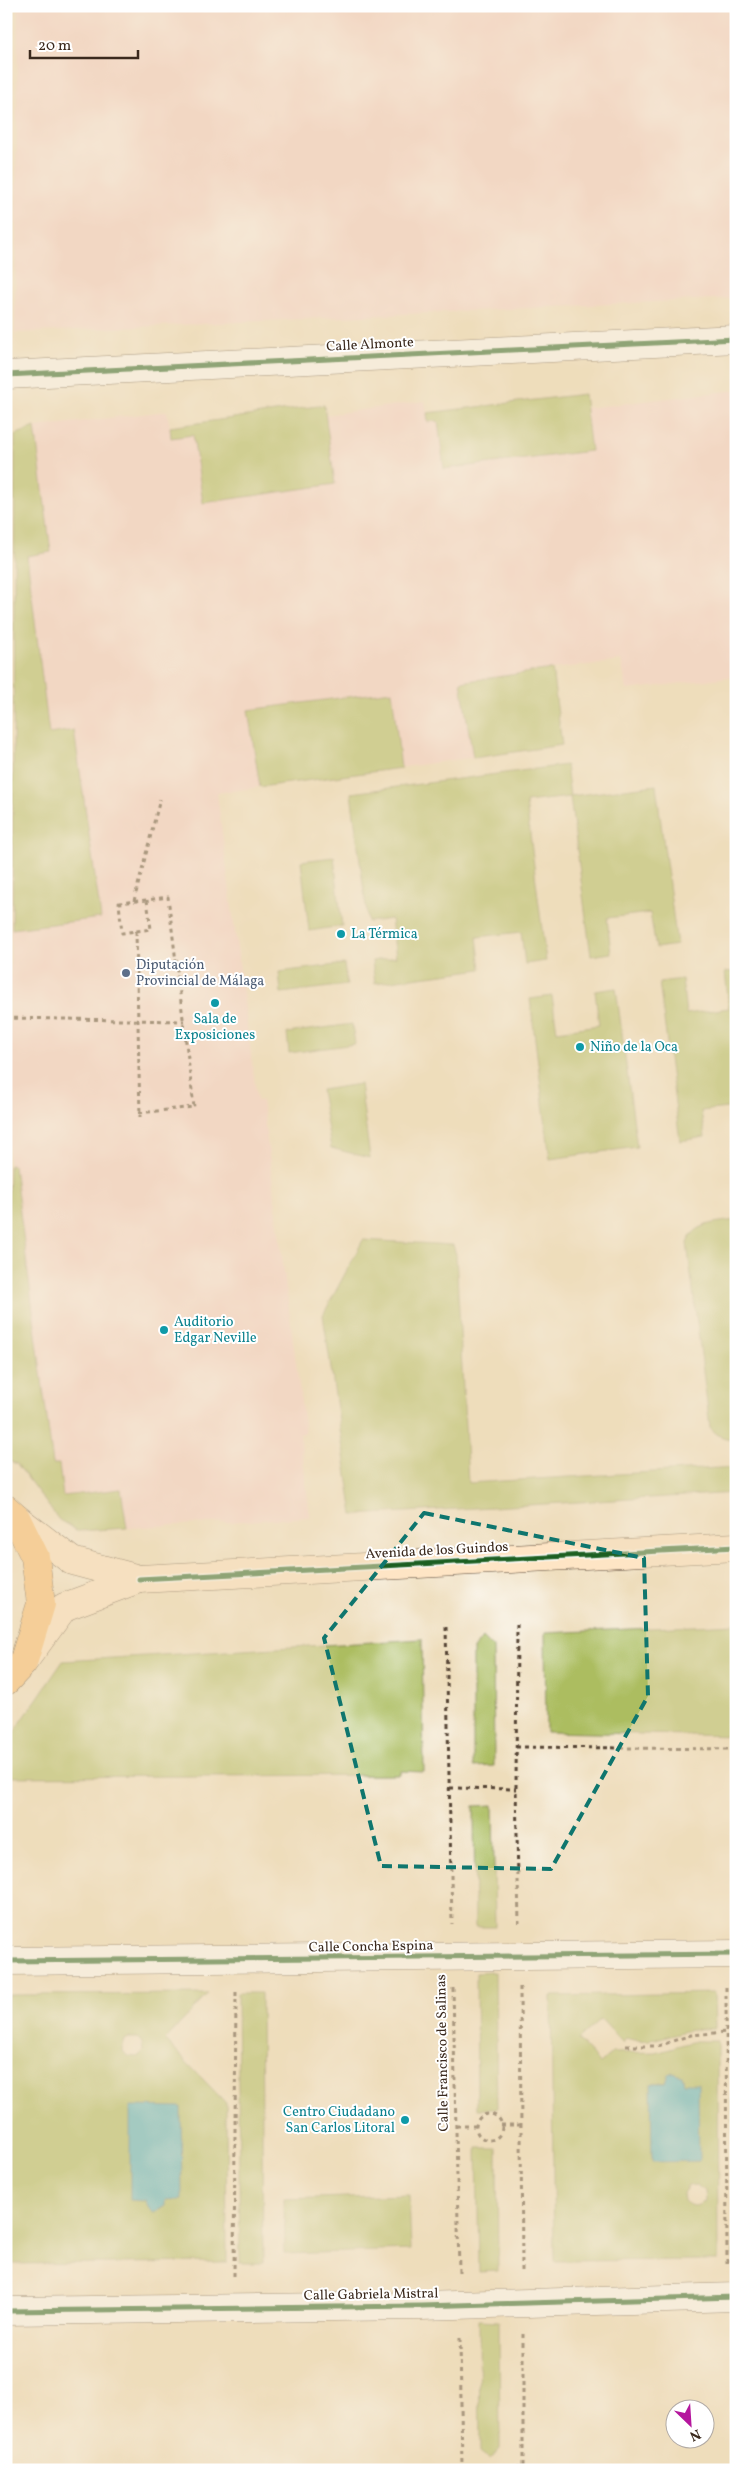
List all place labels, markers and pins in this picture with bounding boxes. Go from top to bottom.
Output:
place label: La Térmica [351,925,418,944]
marker: La Térmica [335,928,347,940]
place label: Diputación Provincial de Málaga [136,956,264,991]
marker: Diputación Provincial de Málaga [120,967,132,979]
marker: Sala de Exposiciones [209,997,221,1009]
place label: Sala de Exposiciones [175,1010,255,1045]
place label: Niño de la Oca [590,1038,678,1057]
marker: Niño de la Oca [574,1041,586,1053]
place label: Auditorio Edgar Neville [174,1313,257,1348]
marker: Auditorio Edgar Neville [158,1324,170,1336]
place label: Centro Ciudadano San Carlos Litoral [283,2103,395,2138]
marker: Centro Ciudadano San Carlos Litoral [399,2114,411,2126]

